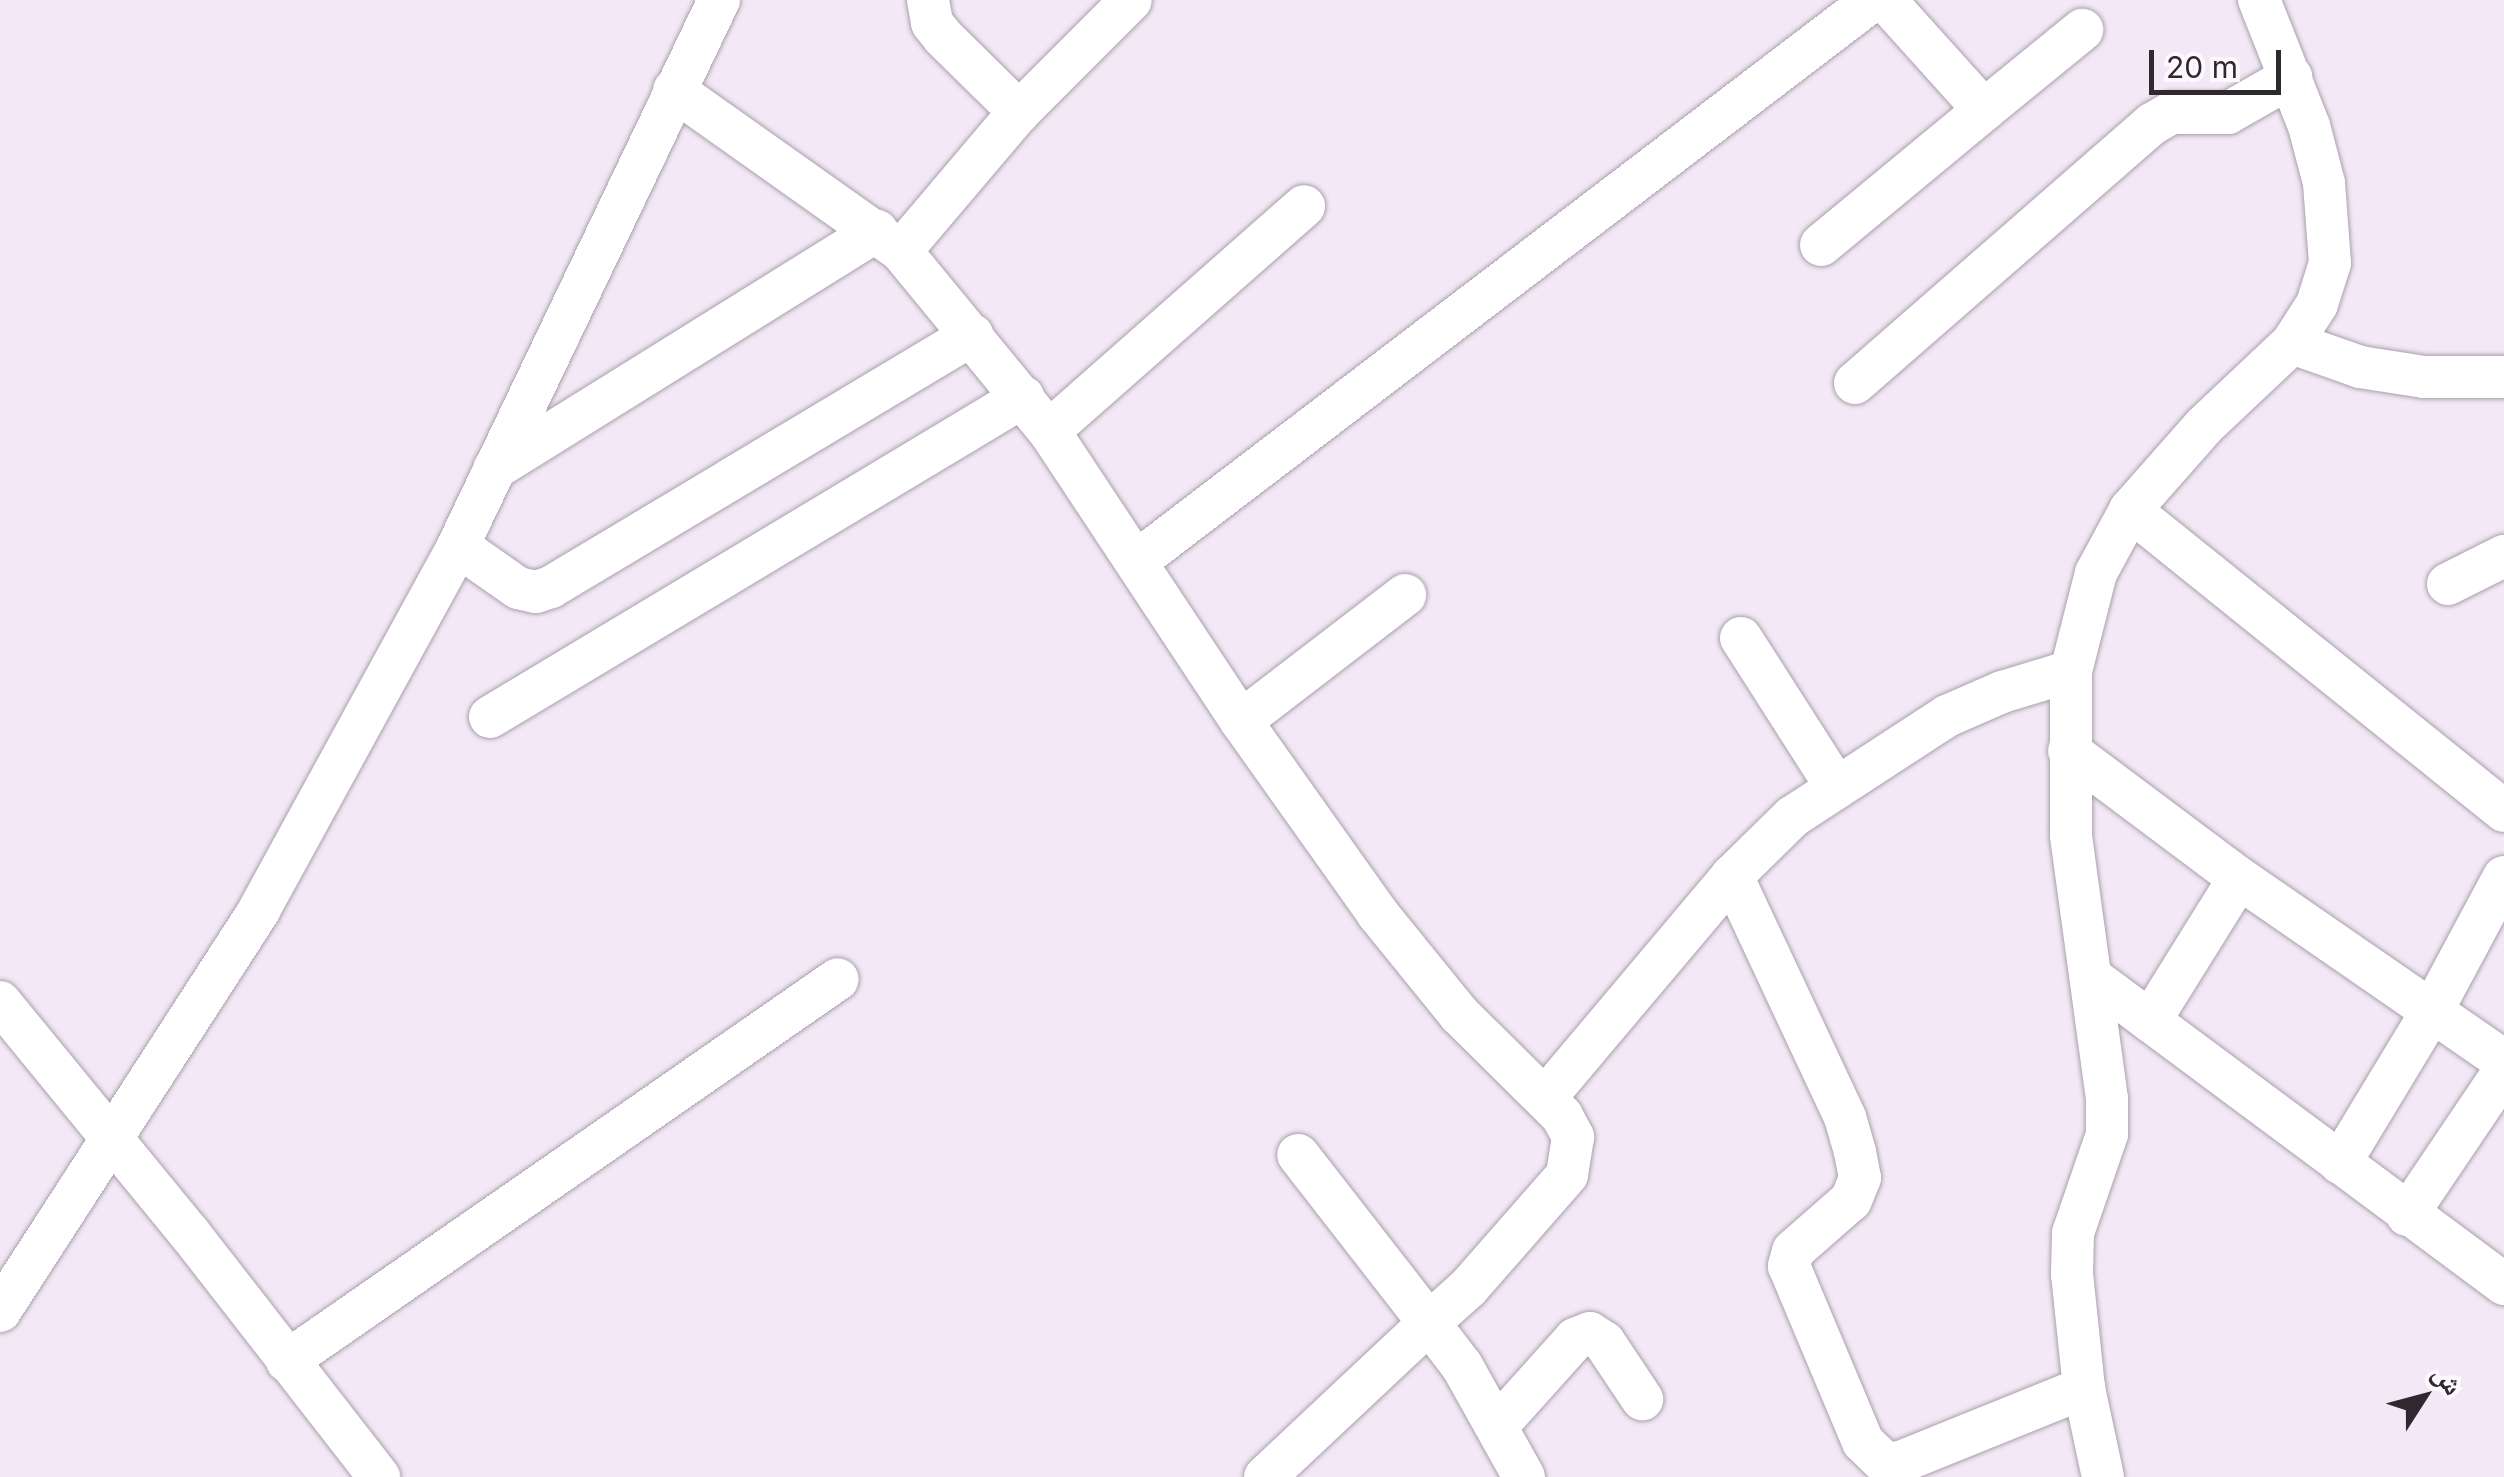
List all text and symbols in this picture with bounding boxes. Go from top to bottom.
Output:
scale bar [2154,30,2286,92]
text: 20 m [2166,49,2238,85]
north arrow [2374,1347,2474,1447]
text: ش [2426,1357,2471,1401]

